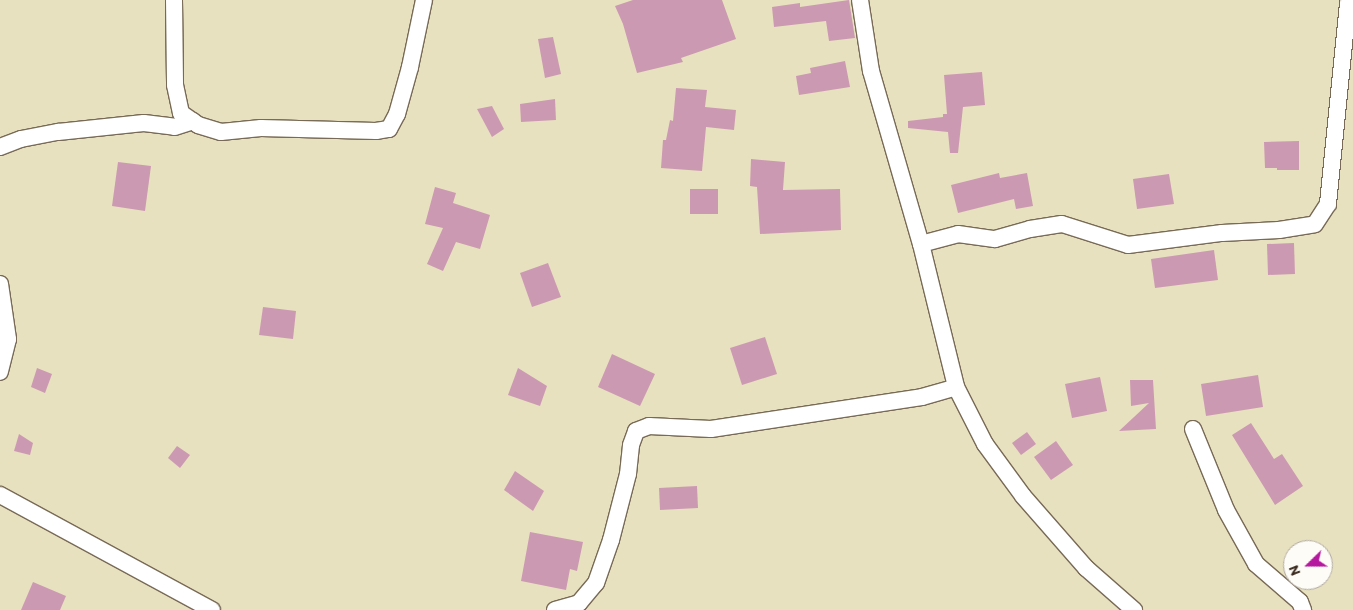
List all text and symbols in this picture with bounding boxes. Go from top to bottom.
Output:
north arrow [1283,540,1333,590]
text: N [1285,563,1304,578]

